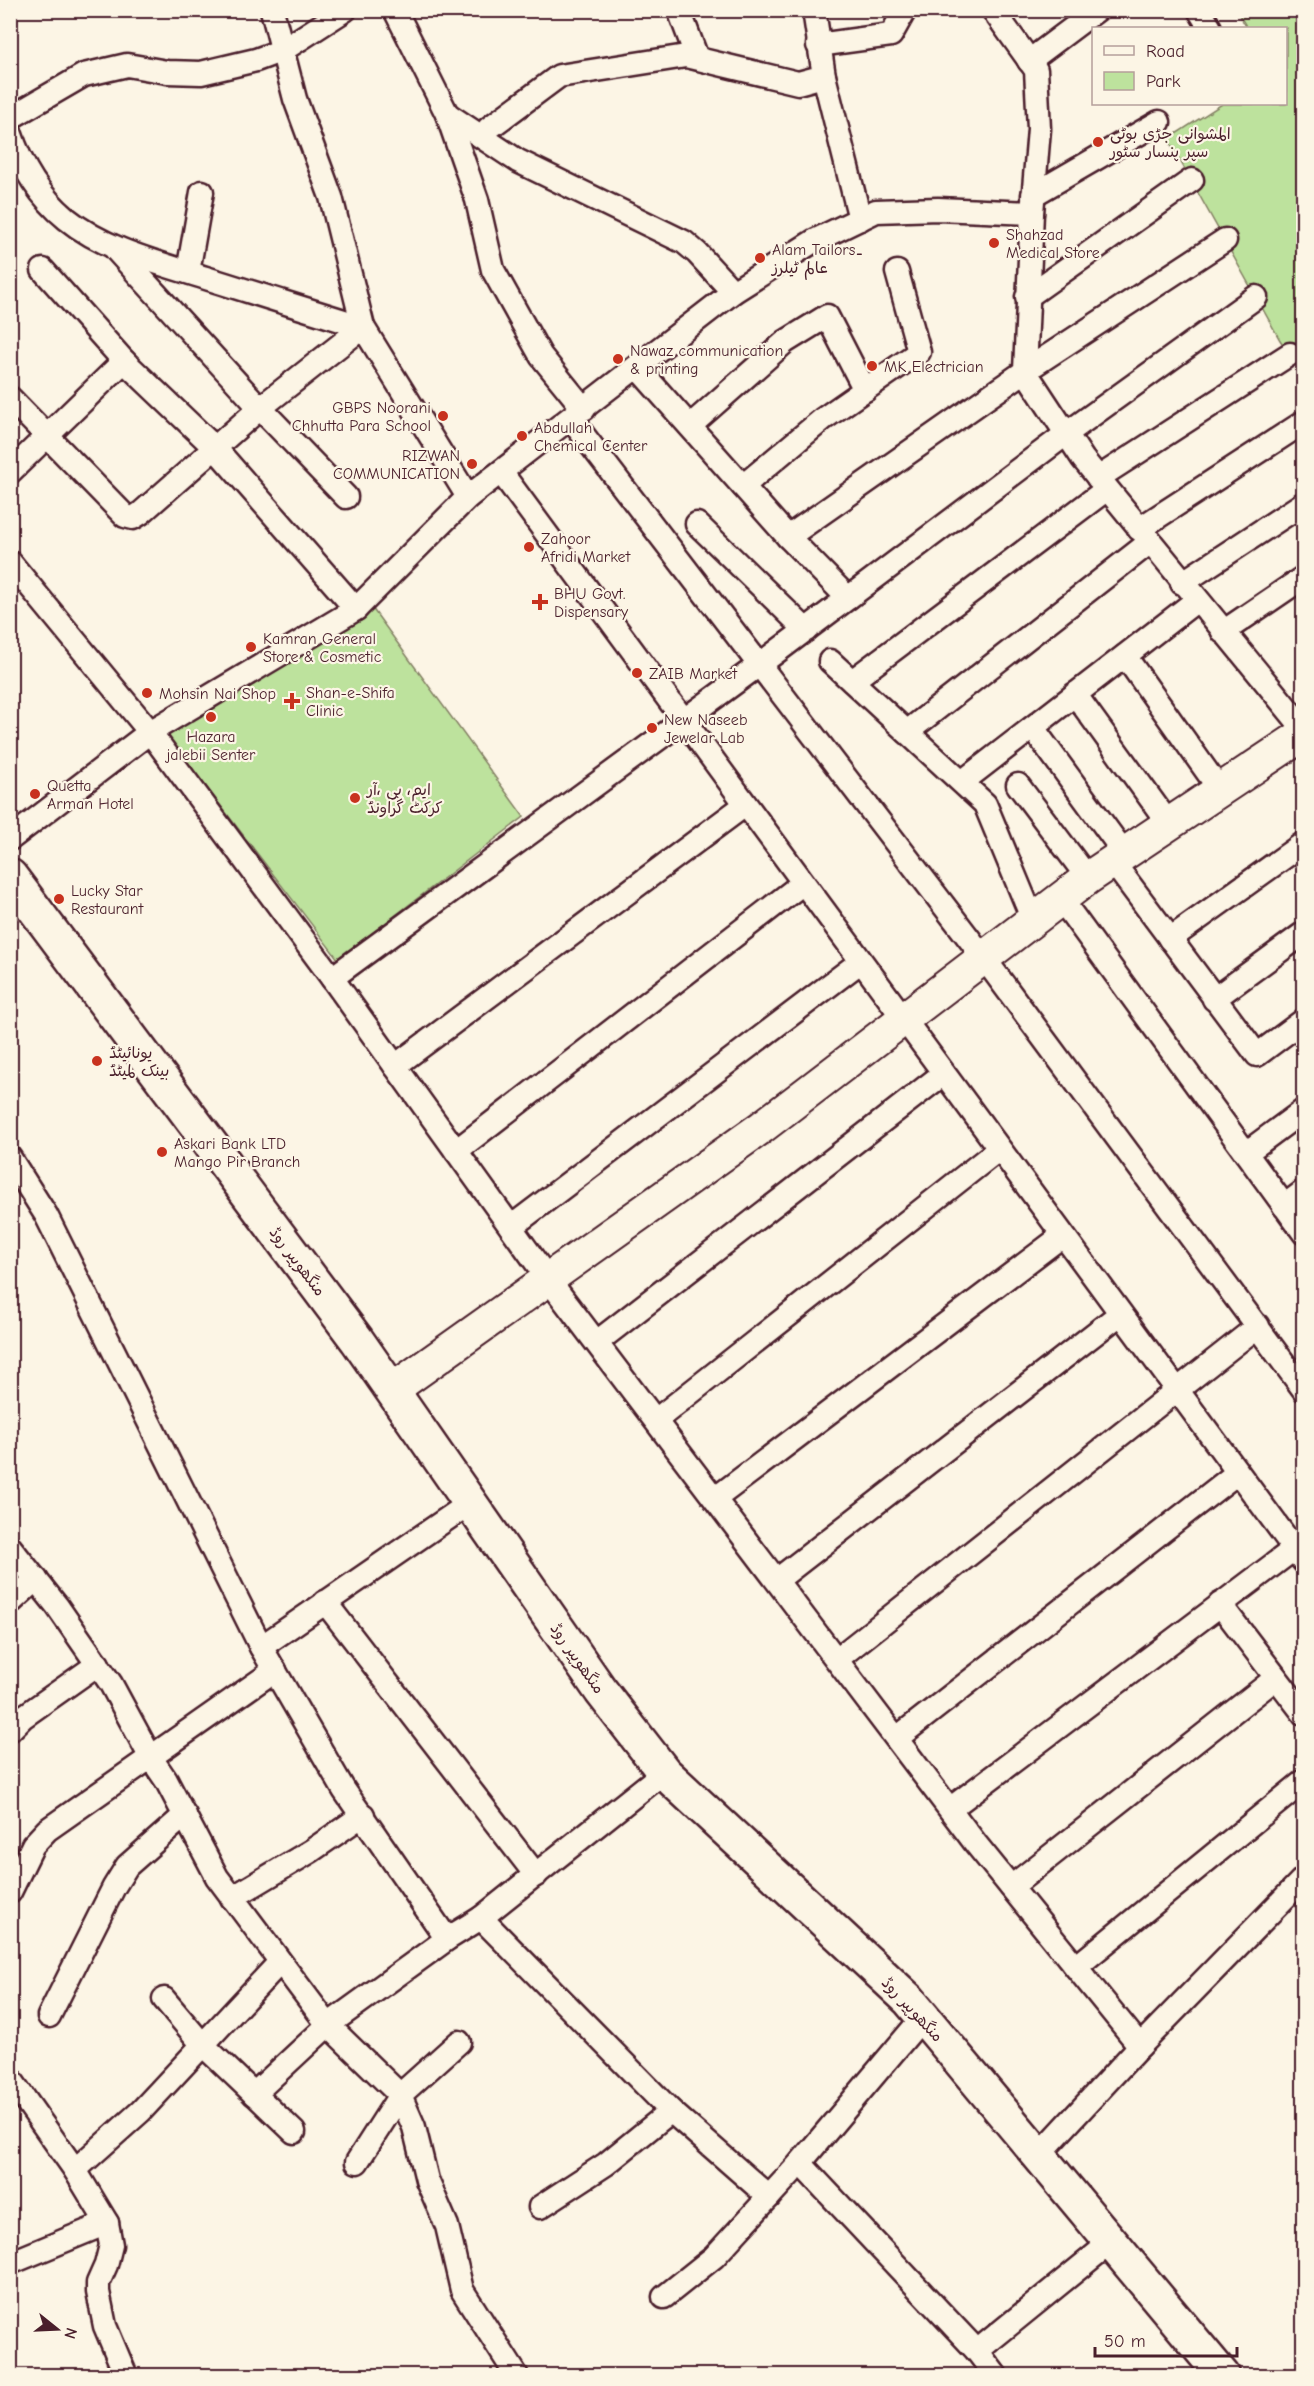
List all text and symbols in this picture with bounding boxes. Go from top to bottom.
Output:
legend [1092,27,1287,105]
text: Road [1146,41,1185,62]
text: Park [1146,71,1181,92]
place label: المشوانی جڑی بوٹی سپر پنسار سٹور [1108,125,1231,162]
marker: المشوانی جڑی بوٹی سپر پنسار سٹور [1091,135,1105,149]
place label: Shahzad Medical Store [1006,226,1100,262]
marker: Shahzad Medical Store [987,236,1001,250]
place label: Alam Tailors۔ عالم ٹیلرز [770,241,863,280]
marker: Alam Tailors۔ عالم ٹیلرز [753,251,767,265]
place label: Nawaz communication & printing [630,342,783,378]
marker: Nawaz communication & printing [611,352,625,366]
place label: MK Electrician [884,358,984,376]
marker: MK Electrician [865,359,879,373]
place label: GBPS Noorani Chhutta Para School [292,399,431,435]
marker: GBPS Noorani Chhutta Para School [436,409,450,423]
place label: Abdullah Chemical Center [534,419,648,455]
marker: Abdullah Chemical Center [515,429,529,443]
place label: RIZWAN COMMUNICATION [333,447,460,483]
marker: RIZWAN COMMUNICATION [465,457,479,471]
place label: Zahoor Afridi Market [541,530,631,566]
marker: Zahoor Afridi Market [522,540,536,554]
place label: BHU Govt. Dispensary [554,585,629,621]
marker: BHU Govt. Dispensary [531,593,549,611]
place label: Kamran General Store & Cosmetic [263,630,382,666]
marker: Kamran General Store & Cosmetic [244,640,258,654]
place label: ZAIB Market [649,665,738,683]
marker: ZAIB Market [630,666,644,680]
place label: Shan-e-Shifa Clinic [306,684,395,720]
place label: Mohsin Nai Shop [159,685,276,703]
marker: Mohsin Nai Shop [140,686,154,700]
marker: Shan-e-Shifa Clinic [283,692,301,710]
marker: Hazara jalebii Senter [204,710,218,724]
place label: New Naseeb Jewelar Lab [664,711,747,747]
marker: New Naseeb Jewelar Lab [645,721,659,735]
place label: Hazara jalebii Senter [165,728,256,764]
place label: Quetta Arman Hotel [47,777,134,813]
place label: ایم، پی ،آر کرکٹ گراونڈ [365,781,443,817]
marker: Quetta Arman Hotel [28,787,42,801]
marker: ایم، پی ،آر کرکٹ گراونڈ [348,791,362,805]
place label: Lucky Star Restaurant [71,882,144,918]
marker: Lucky Star Restaurant [52,892,66,906]
place label: یونائیٹڈ بینک لمیٹڈ [109,1044,169,1080]
marker: یونائیٹڈ بینک لمیٹڈ [90,1054,104,1068]
place label: Askari Bank LTD Mango Pir Branch [174,1135,300,1171]
marker: Askari Bank LTD Mango Pir Branch [155,1145,169,1159]
street label: منگھوپیر روڈ [265,1223,330,1300]
street label: منگھوپیر روڈ [546,1619,609,1698]
street label: منگھوپیر روڈ [877,1973,947,2046]
north arrow [27,2299,87,2359]
scale bar [1095,2320,1238,2358]
text: N [60,2326,80,2341]
text: 50 m [1104,2331,1146,2352]

